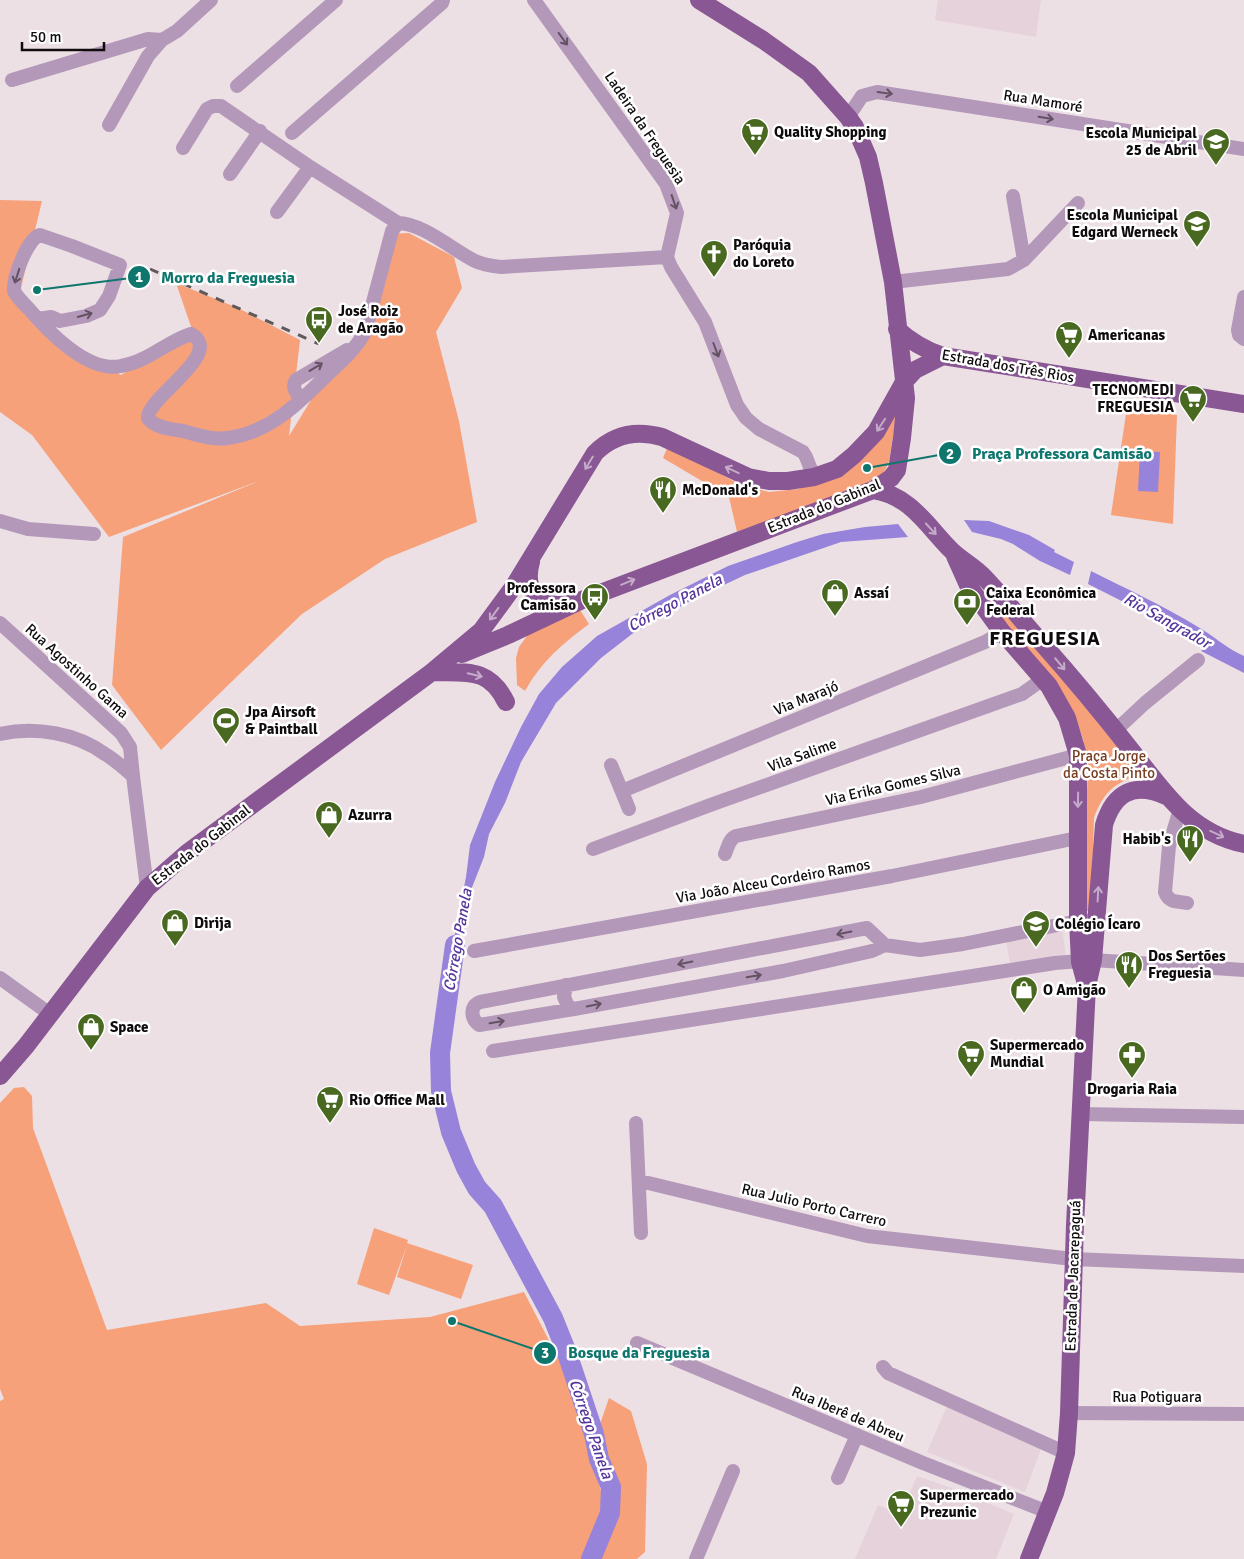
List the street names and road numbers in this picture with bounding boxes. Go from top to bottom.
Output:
street label: Ladeira da Freguesia [601,68,689,188]
street label: Rua Mamoré [1002,86,1084,116]
street label: Estrada dos Três Rios [940,345,1076,387]
street label: Estrada do Gabinal [765,475,883,537]
street label: Rua Agostinho Gama [22,620,132,722]
street label: Via Marajó [771,677,841,719]
street label: Vila Salime [765,734,839,776]
street label: Via Erika Gomes Silva [824,761,962,809]
street label: Estrada do Gabinal [148,801,254,889]
street label: Via João Alceu Cordeiro Ramos [675,855,872,907]
street label: Rua Julio Porto Carrero [740,1180,888,1230]
street label: Estrada de Jacarepaguá [1061,1200,1085,1352]
street label: Rua Iberê de Abreu [789,1382,907,1446]
street label: Rua Potiguara [1112,1388,1202,1406]

